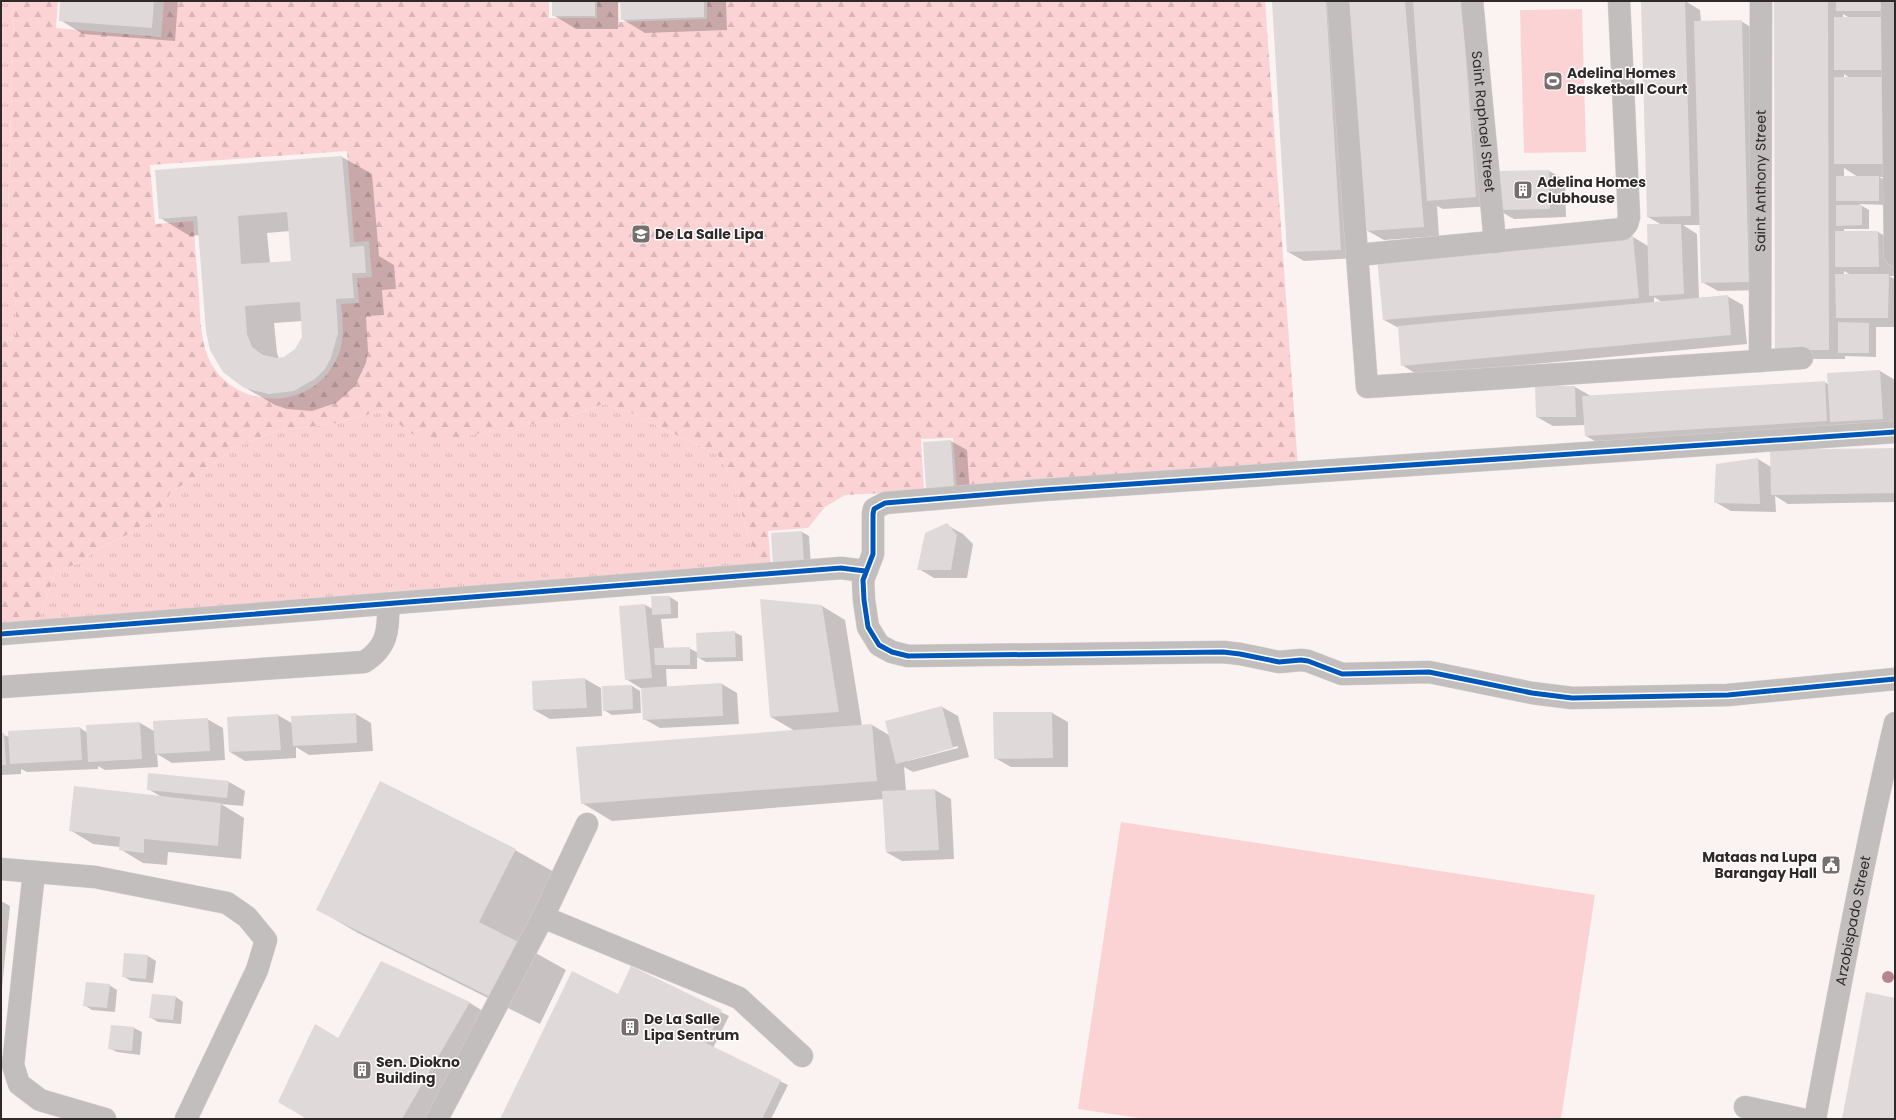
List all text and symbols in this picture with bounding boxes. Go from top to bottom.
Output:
street label: Saint Raphael Street [1467,50,1500,193]
place label: Adelina Homes Basketball Court [1567,63,1688,99]
sports icon: Adelina Homes Basketball Court [1542,70,1564,92]
street label: Saint Anthony Street [1750,110,1771,252]
place label: Adelina Homes Clubhouse [1537,172,1646,208]
building icon: Adelina Homes Clubhouse [1512,179,1534,201]
school or university icon: De La Salle Lipa [630,223,652,245]
place label: De La Salle Lipa [655,224,764,244]
place label: Mataas na Lupa Barangay Hall [1702,847,1817,883]
public building icon: Mataas na Lupa Barangay Hall [1820,854,1842,876]
street label: Arzobispado Street [1830,854,1876,987]
place label: De La Salle Lipa Sentrum [644,1009,740,1045]
building icon: De La Salle Lipa Sentrum [619,1016,641,1038]
place label: Sen. Diokno Building [376,1052,460,1088]
building icon: Sen. Diokno Building [351,1059,373,1081]

